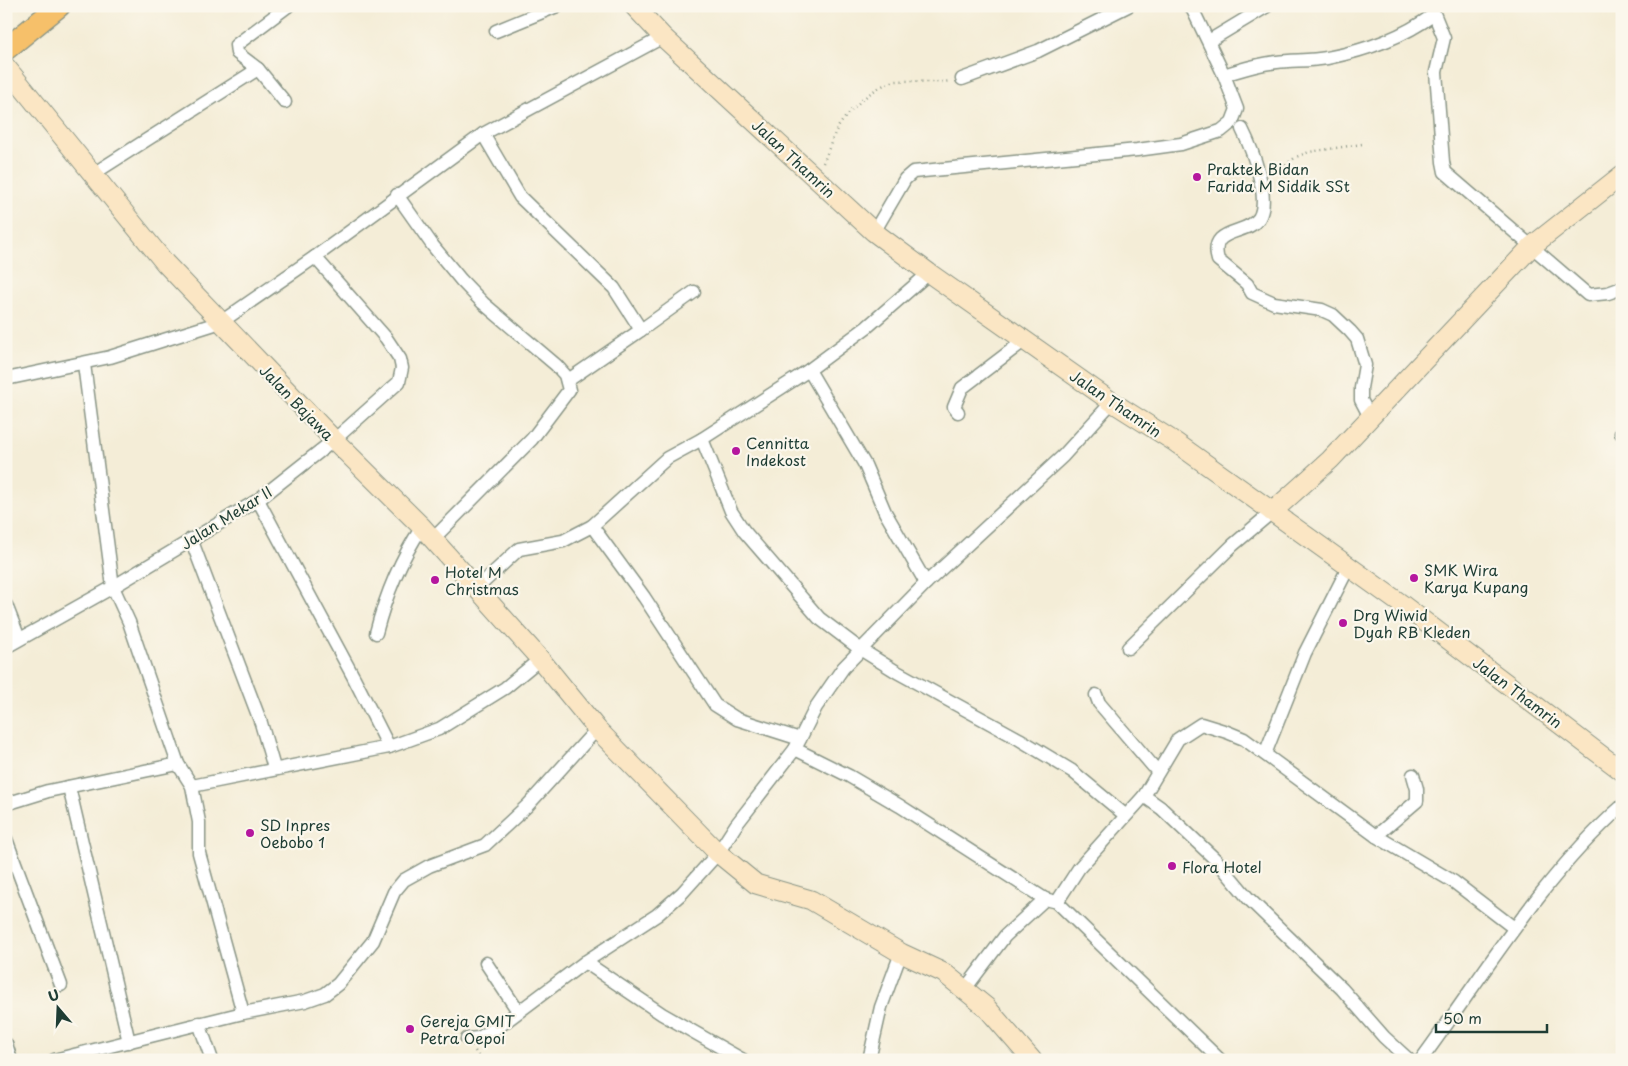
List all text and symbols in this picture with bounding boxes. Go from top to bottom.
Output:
street label: Jalan Thamrin [747,113,841,203]
place label: Praktek Bidan Farida M Siddik SSt [1207,157,1350,197]
marker: Praktek Bidan Farida M Siddik SSt [1191,171,1203,183]
street label: Jalan Bajawa [255,359,340,446]
street label: Jalan Thamrin [1065,364,1167,442]
place label: Cennitta Indekost [746,431,810,471]
marker: Cennitta Indekost [730,445,742,457]
street label: Jalan Mekar II [176,480,276,554]
place label: SMK Wira Karya Kupang [1424,558,1528,598]
place label: Hotel M Christmas [445,560,519,600]
marker: SMK Wira Karya Kupang [1408,572,1420,584]
marker: Hotel M Christmas [429,574,441,586]
place label: Drg Wiwid Dyah RB Kleden [1353,603,1471,643]
marker: Drg Wiwid Dyah RB Kleden [1337,617,1349,629]
street label: Jalan Thamrin [1469,651,1567,733]
place label: SD Inpres Oebobo 1 [260,813,330,853]
marker: SD Inpres Oebobo 1 [244,827,256,839]
place label: Flora Hotel [1182,855,1262,878]
marker: Flora Hotel [1166,860,1178,872]
north arrow [32,984,82,1034]
text: U [45,984,62,1007]
scale bar [1436,1001,1547,1033]
text: 50 m [1443,1006,1482,1029]
place label: Gereja GMIT Petra Oepoi [420,1009,516,1049]
marker: Gereja GMIT Petra Oepoi [404,1023,416,1035]

